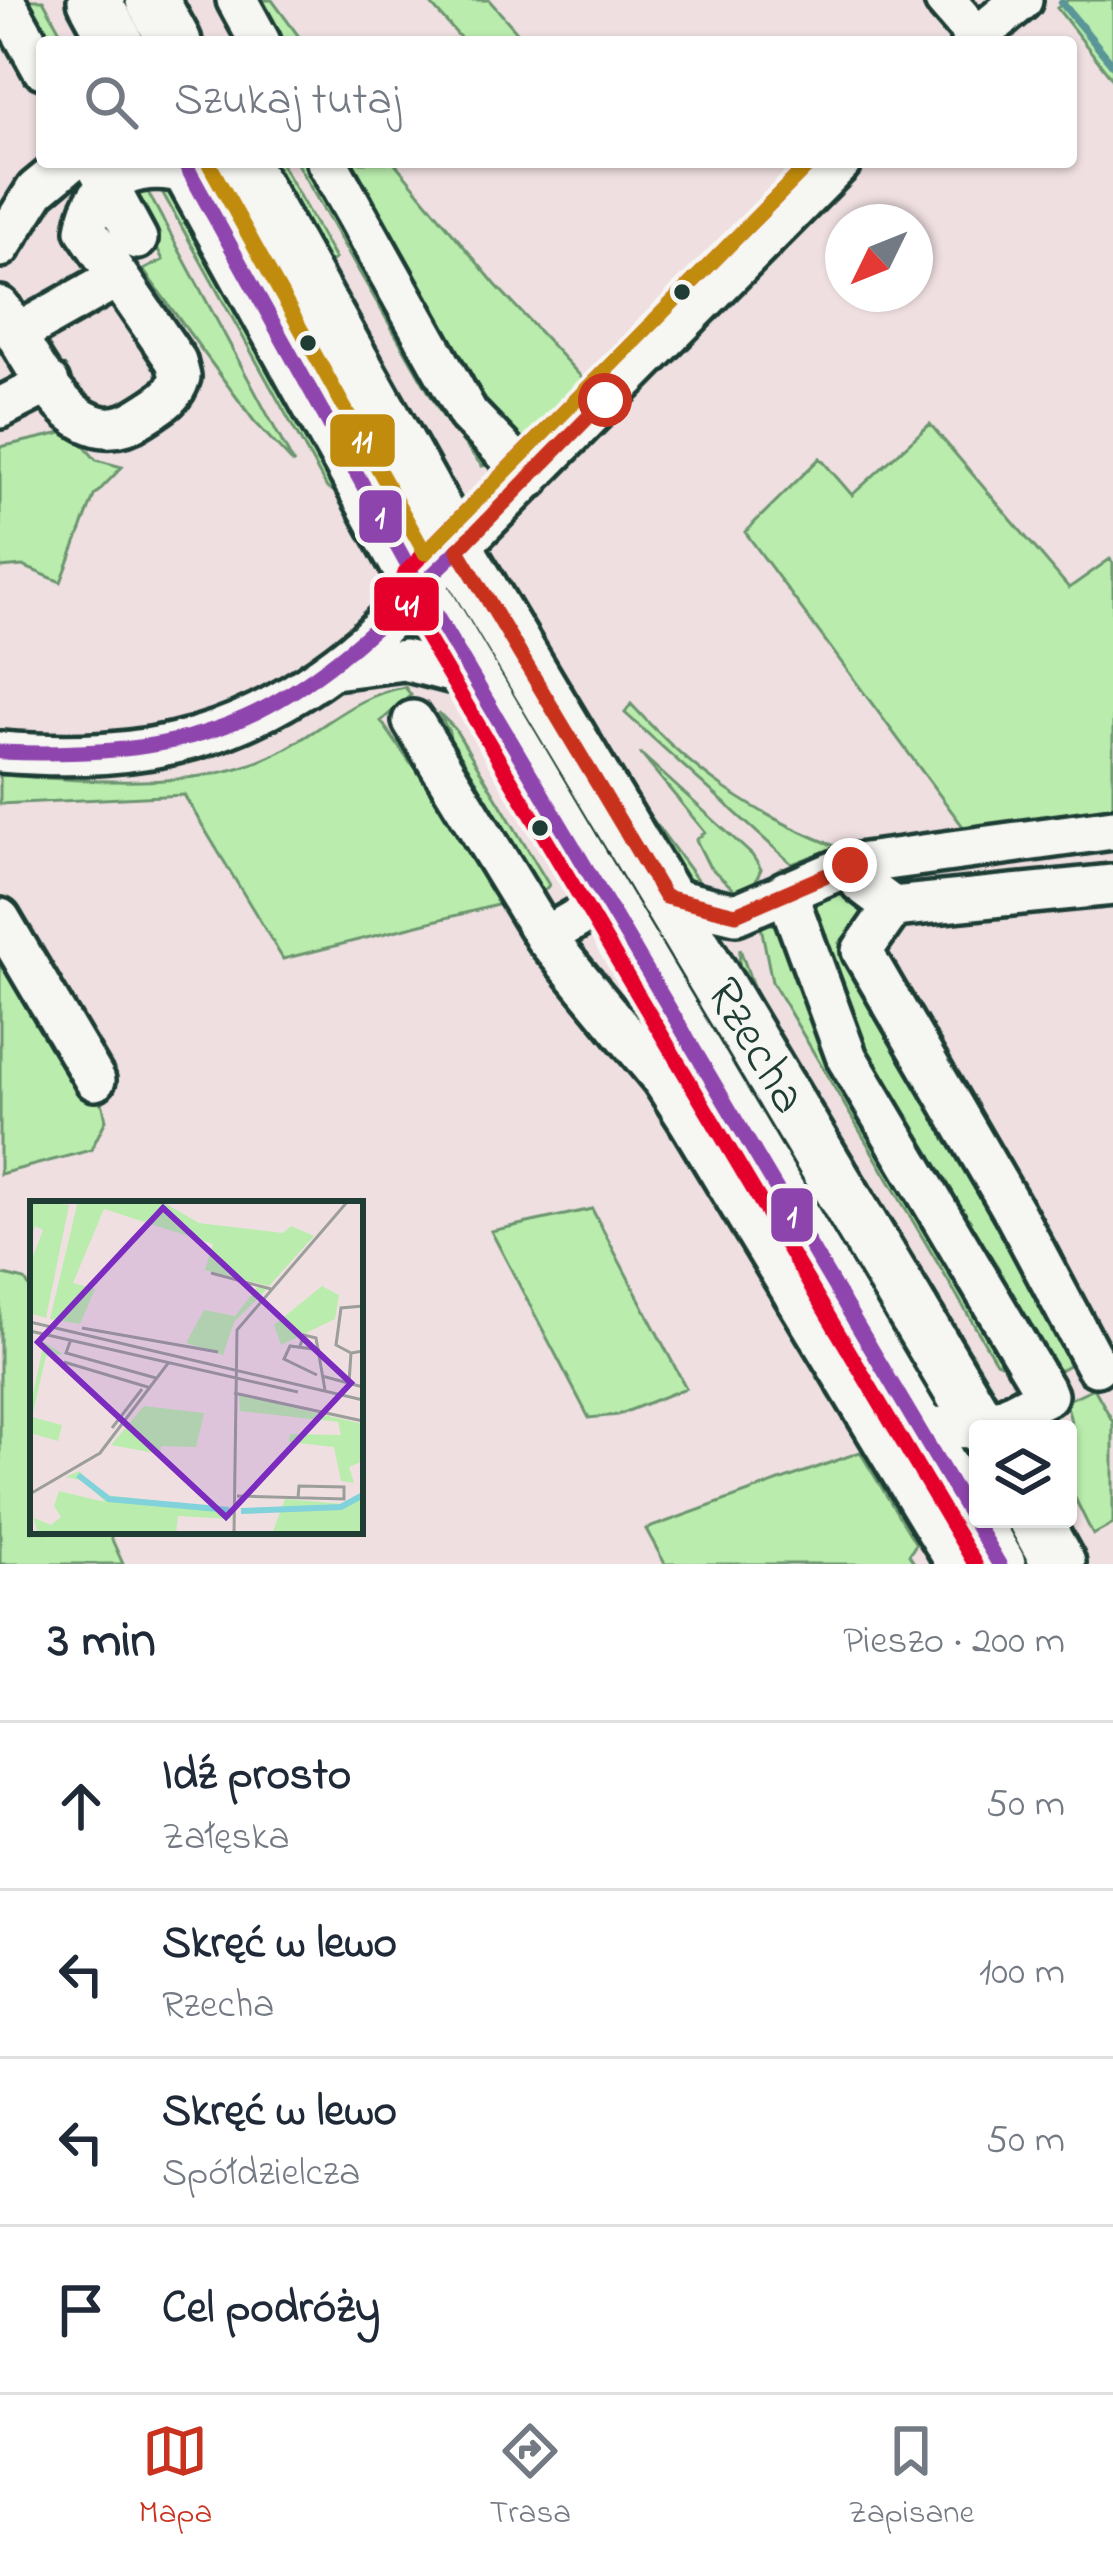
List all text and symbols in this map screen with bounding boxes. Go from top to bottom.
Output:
search box [36,36,1077,168]
icon: search [78,69,144,135]
text: Szukaj tutaj [174,69,401,135]
north arrow [825,204,933,312]
unlabelled marker [671,281,693,303]
unlabelled marker [297,332,319,354]
route start [578,373,632,427]
line badge: 11 [328,412,397,469]
text: 11 [352,420,373,468]
line badge: 1 [357,488,404,545]
text: 1 [375,496,386,544]
line badge: 41 [372,575,441,633]
text: 41 [395,584,420,632]
unlabelled marker [529,817,551,839]
route end [823,838,877,892]
street label: Rzecha [685,964,824,1129]
line badge: 1 [769,1186,815,1244]
text: 1 [787,1195,798,1243]
inset map [30,1201,363,1534]
map controls [969,1420,1077,1528]
button: layers [969,1420,1077,1528]
text: 3 min [48,1605,156,1680]
text: Pieszo · 200 m [843,1614,1065,1671]
text: Idź prosto [162,1744,351,1810]
icon: ahead [48,1773,114,1839]
text: 50 m [986,1777,1065,1834]
text: Załęska [162,1810,290,1867]
text: Skręć w lewo [162,1912,397,1978]
icon: left [48,1941,114,2007]
text: 100 m [979,1945,1065,2002]
text: Rzecha [162,1978,274,2035]
text: Skręć w lewo [162,2080,397,2146]
icon: left [48,2109,114,2175]
text: 50 m [986,2113,1065,2170]
text: Spółdzielcza [162,2146,360,2203]
icon: arrive [48,2277,114,2343]
text: Cel podróży [162,2277,380,2343]
tab: Mapa [139,2418,212,2538]
tab: Trasa [489,2418,571,2538]
tab: Zapisane [848,2418,974,2538]

